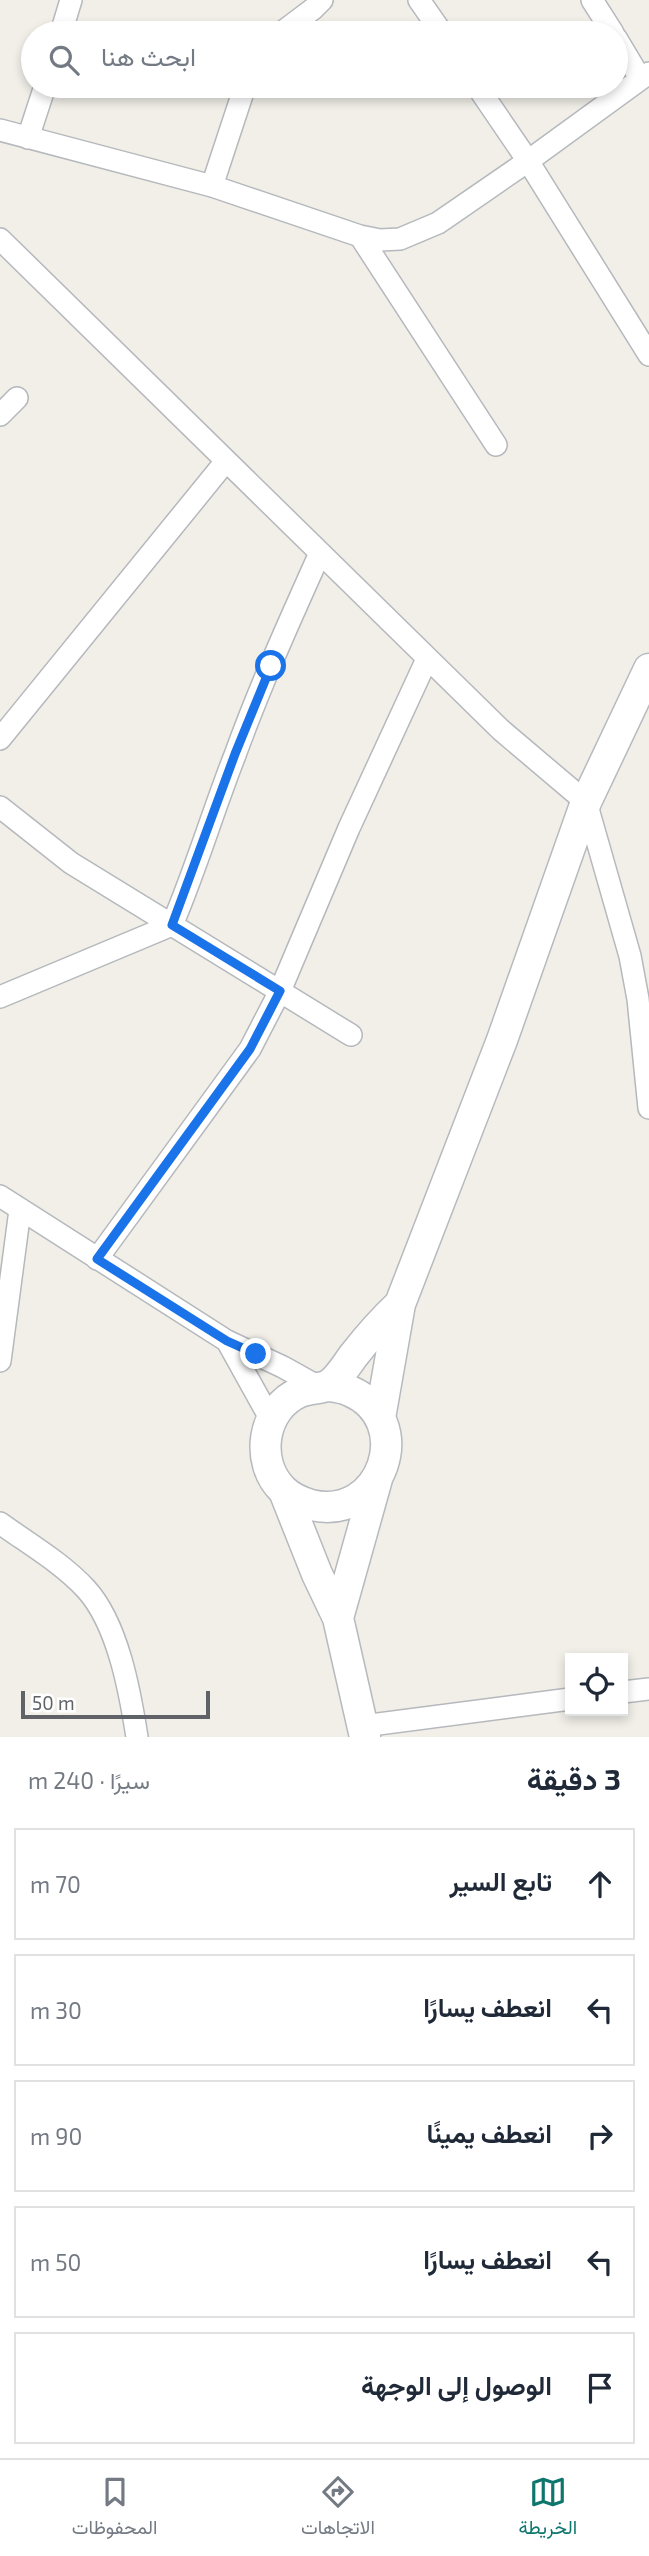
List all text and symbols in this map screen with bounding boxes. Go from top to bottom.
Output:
search box [21,21,628,98]
text: ابحث هنا [101,40,196,71]
icon: search [45,41,83,79]
route start [255,650,286,681]
route end [240,1338,271,1369]
map controls [565,1653,628,1716]
button: locate [565,1653,628,1716]
scale bar [21,1688,210,1720]
text: 50 m [32,1691,75,1714]
text: 3 دقيقة [527,1760,621,1796]
text: سيرًا · 240 m [28,1766,150,1794]
text: تابع السير [449,1865,552,1896]
icon: ahead [581,1865,619,1903]
text: 70 m [30,1870,81,1898]
text: انعطف يسارًا [423,1991,552,2022]
icon: left [581,1991,619,2029]
text: 30 m [30,1996,82,2024]
text: انعطف يمينًا [427,2117,552,2148]
icon: right [581,2117,619,2155]
text: 90 m [30,2122,82,2150]
text: انعطف يسارًا [423,2243,552,2274]
icon: left [581,2243,619,2281]
text: 50 m [30,2248,82,2276]
text: الوصول إلى الوجهة [361,2369,552,2400]
icon: arrive [581,2369,619,2407]
tab: المحفوظات [72,2473,157,2544]
tab: الاتجاهات [301,2473,375,2544]
tab: الخريطة [518,2473,577,2544]

